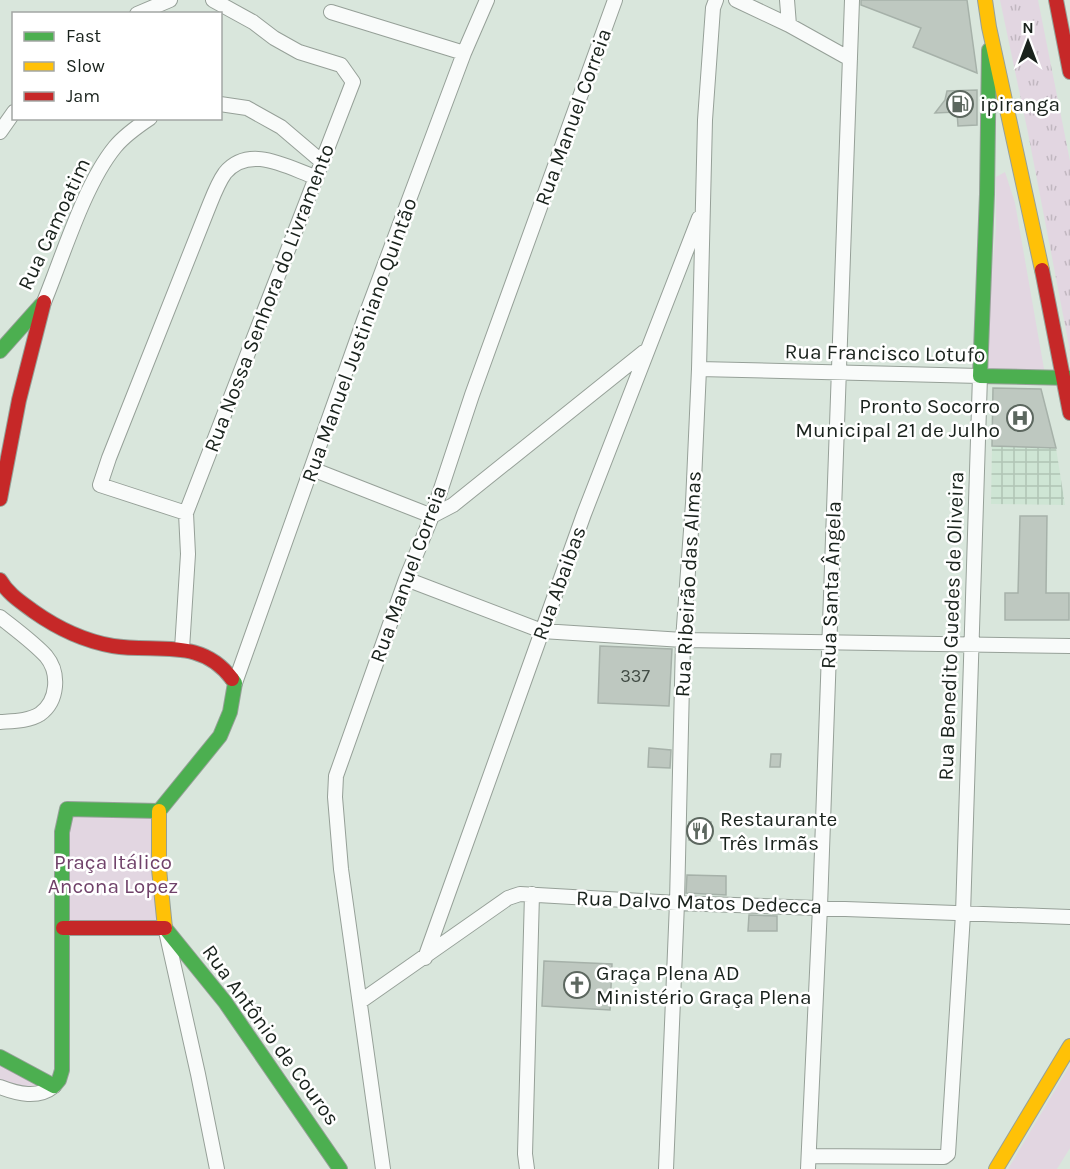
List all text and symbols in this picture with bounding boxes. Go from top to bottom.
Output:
legend [12,12,222,120]
north arrow [998,12,1058,72]
text: N [1022,18,1034,37]
text: Fast [66,25,101,47]
street label: Rua Manuel Correia [530,25,616,209]
text: Slow [66,55,105,77]
text: Jam [66,85,100,107]
fuel station icon: ipiranga [945,89,975,119]
place label: ipiranga [980,92,1060,116]
street label: Rua Nossa Senhora do Livramento [199,141,339,455]
street label: Rua Camoatim [13,154,95,294]
street label: Rua Manuel Justiniano Quintão [296,195,422,485]
street label: Rua Francisco Lotufo [784,339,986,367]
place label: Pronto Socorro Municipal 21 de Julho [795,394,1000,442]
hospital icon: Pronto Socorro Municipal 21 de Julho [1005,403,1035,433]
street label: Rua Ribeirão das Almas [670,470,706,698]
street label: Rua Benedito Guedes de Oliveira [934,471,968,781]
street label: Rua Manuel Correia [365,482,451,666]
street label: Rua Santa Ângela [816,500,846,670]
street label: Rua Abaibas [527,523,591,643]
house number: 337 [620,665,650,687]
place label: Restaurante Três Irmãs [720,807,837,855]
restaurant icon: Restaurante Três Irmãs [685,816,715,846]
park label: Praça Itálico Ancona Lopez [48,850,178,898]
street label: Rua Dalvo Matos Dedecca [576,886,822,918]
street label: Rua Antônio de Couros [198,940,344,1130]
place label: Graça Plena AD Ministério Graça Plena [596,961,812,1009]
church icon: Graça Plena AD Ministério Graça Plena [562,970,592,1000]

